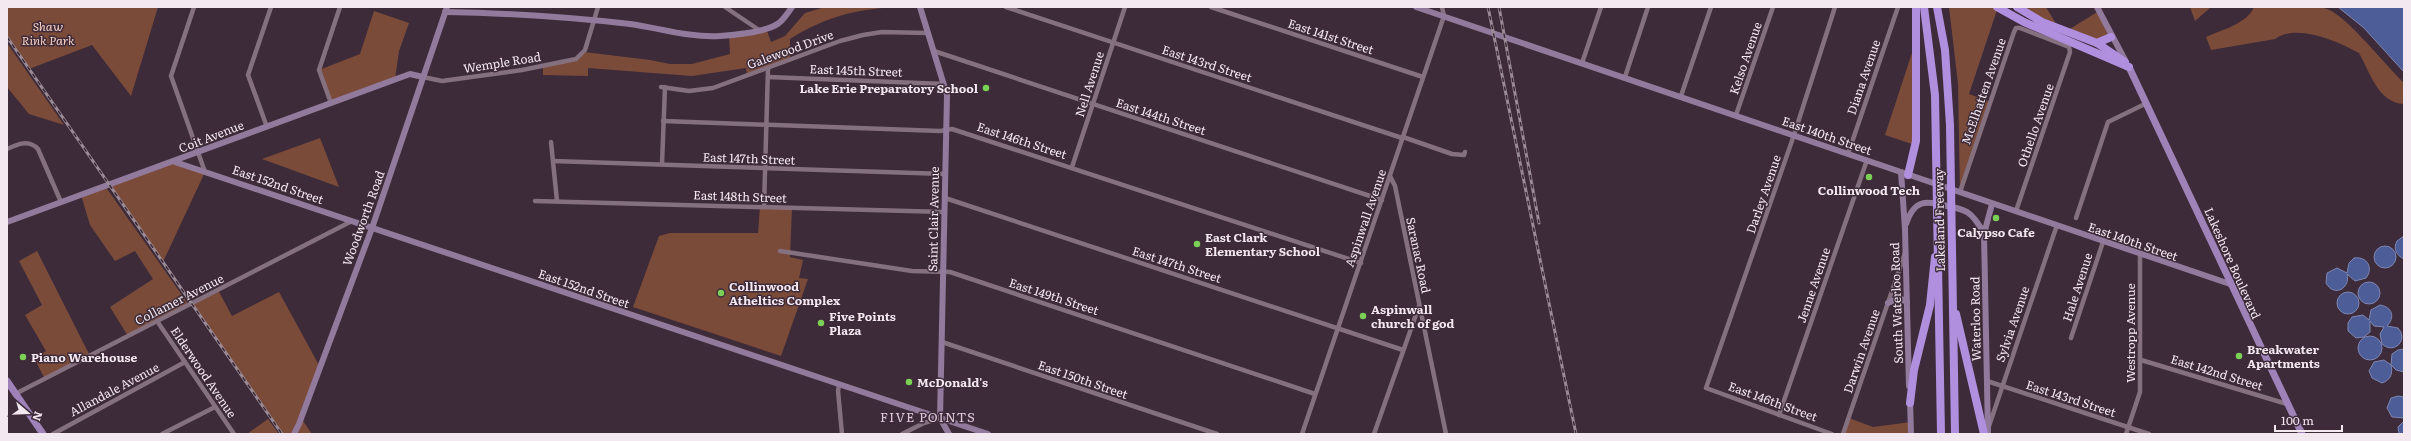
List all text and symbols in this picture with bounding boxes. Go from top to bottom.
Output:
street label: East 141st Street [1286,14,1376,58]
park label: Shaw Rink Park [22,17,75,49]
street label: Kelso Avenue [1724,19,1766,97]
street label: Galewood Drive [744,25,836,73]
street label: McElhatten Avenue [1956,35,2010,147]
street label: Diana Avenue [1842,37,1884,117]
street label: East 143rd Street [1160,40,1254,86]
street label: Wemple Road [462,47,543,77]
street label: Nell Avenue [1070,49,1108,119]
street label: East 145th Street [809,59,903,81]
place label: Lake Erie Preparatory School [800,79,979,97]
street label: Othello Avenue [2012,81,2058,169]
marker: Lake Erie Preparatory School [981,83,991,93]
street label: East 144th Street [1114,93,1208,139]
street label: East 140th Street [1780,111,1875,159]
street label: Coit Avenue [176,115,246,157]
street label: East 146th Street [975,117,1069,163]
street label: East 147th Street [702,147,796,169]
street label: Darley Avenue [1741,152,1785,236]
street label: East 152nd Street [230,160,326,208]
street label: Saint Clair Avenue [923,166,943,272]
street label: Woodworth Road [337,167,389,268]
street label: Aspinwall Avenue [1340,167,1390,269]
street label: Lakeland Freeway [1929,168,1949,272]
marker: Collinwood Tech [1864,172,1874,182]
place label: Collinwood Tech [1818,181,1920,199]
street label: East 148th Street [693,185,787,207]
street label: Lakeshore Boulevard [2200,204,2266,322]
marker: Calypso Cafe [1991,213,2001,223]
street label: Saranac Road [1402,215,1436,295]
street label: East 140th Street [2086,217,2181,265]
place label: Calypso Cafe [1957,223,2035,241]
place label: East Clark Elementary School [1205,228,1321,260]
marker: East Clark Elementary School [1192,239,1202,249]
street label: East 147th Street [1130,241,1224,287]
street label: South Waterloo Road [1885,241,1907,364]
street label: Jenne Avenue [1792,245,1834,325]
street label: Hale Avenue [2057,250,2097,324]
street label: East 152nd Street [536,264,632,312]
street label: Collamer Avenue [131,269,227,329]
street label: East 149th Street [1007,273,1101,319]
street label: Waterloo Road [1965,276,1985,362]
place label: Collinwood Atheltics Complex [729,277,841,309]
street label: Westropp Avenue [2121,283,2139,383]
street label: Sylvia Avenue [1991,284,2033,364]
marker: Collinwood Atheltics Complex [716,288,726,298]
place label: Aspinwall church of god [1371,300,1455,332]
street label: Darwin Avenue [1838,306,1884,396]
place label: Five Points Plaza [829,307,896,339]
marker: Aspinwall church of god [1358,311,1368,321]
marker: Five Points Plaza [816,318,826,328]
street label: Elderwood Avenue [167,323,241,421]
place label: Breakwater Apartments [2247,340,2320,372]
place label: Piano Warehouse [31,348,138,366]
street label: East 142nd Street [2169,349,2265,395]
marker: Breakwater Apartments [2234,351,2244,361]
marker: Piano Warehouse [18,352,28,362]
street label: East 150th Street [1036,355,1130,403]
street label: Allandale Avenue [66,358,162,420]
place label: McDonald's [917,373,988,391]
street label: East 143rd Street [2024,375,2118,421]
marker: McDonald's [904,377,914,387]
street label: East 146th Street [1726,377,1820,426]
north arrow [8,393,48,433]
district label: FIVE POINTS [880,407,976,426]
scale bar [2275,407,2342,433]
text: N [29,410,47,424]
text: 100 m [2281,411,2314,429]

